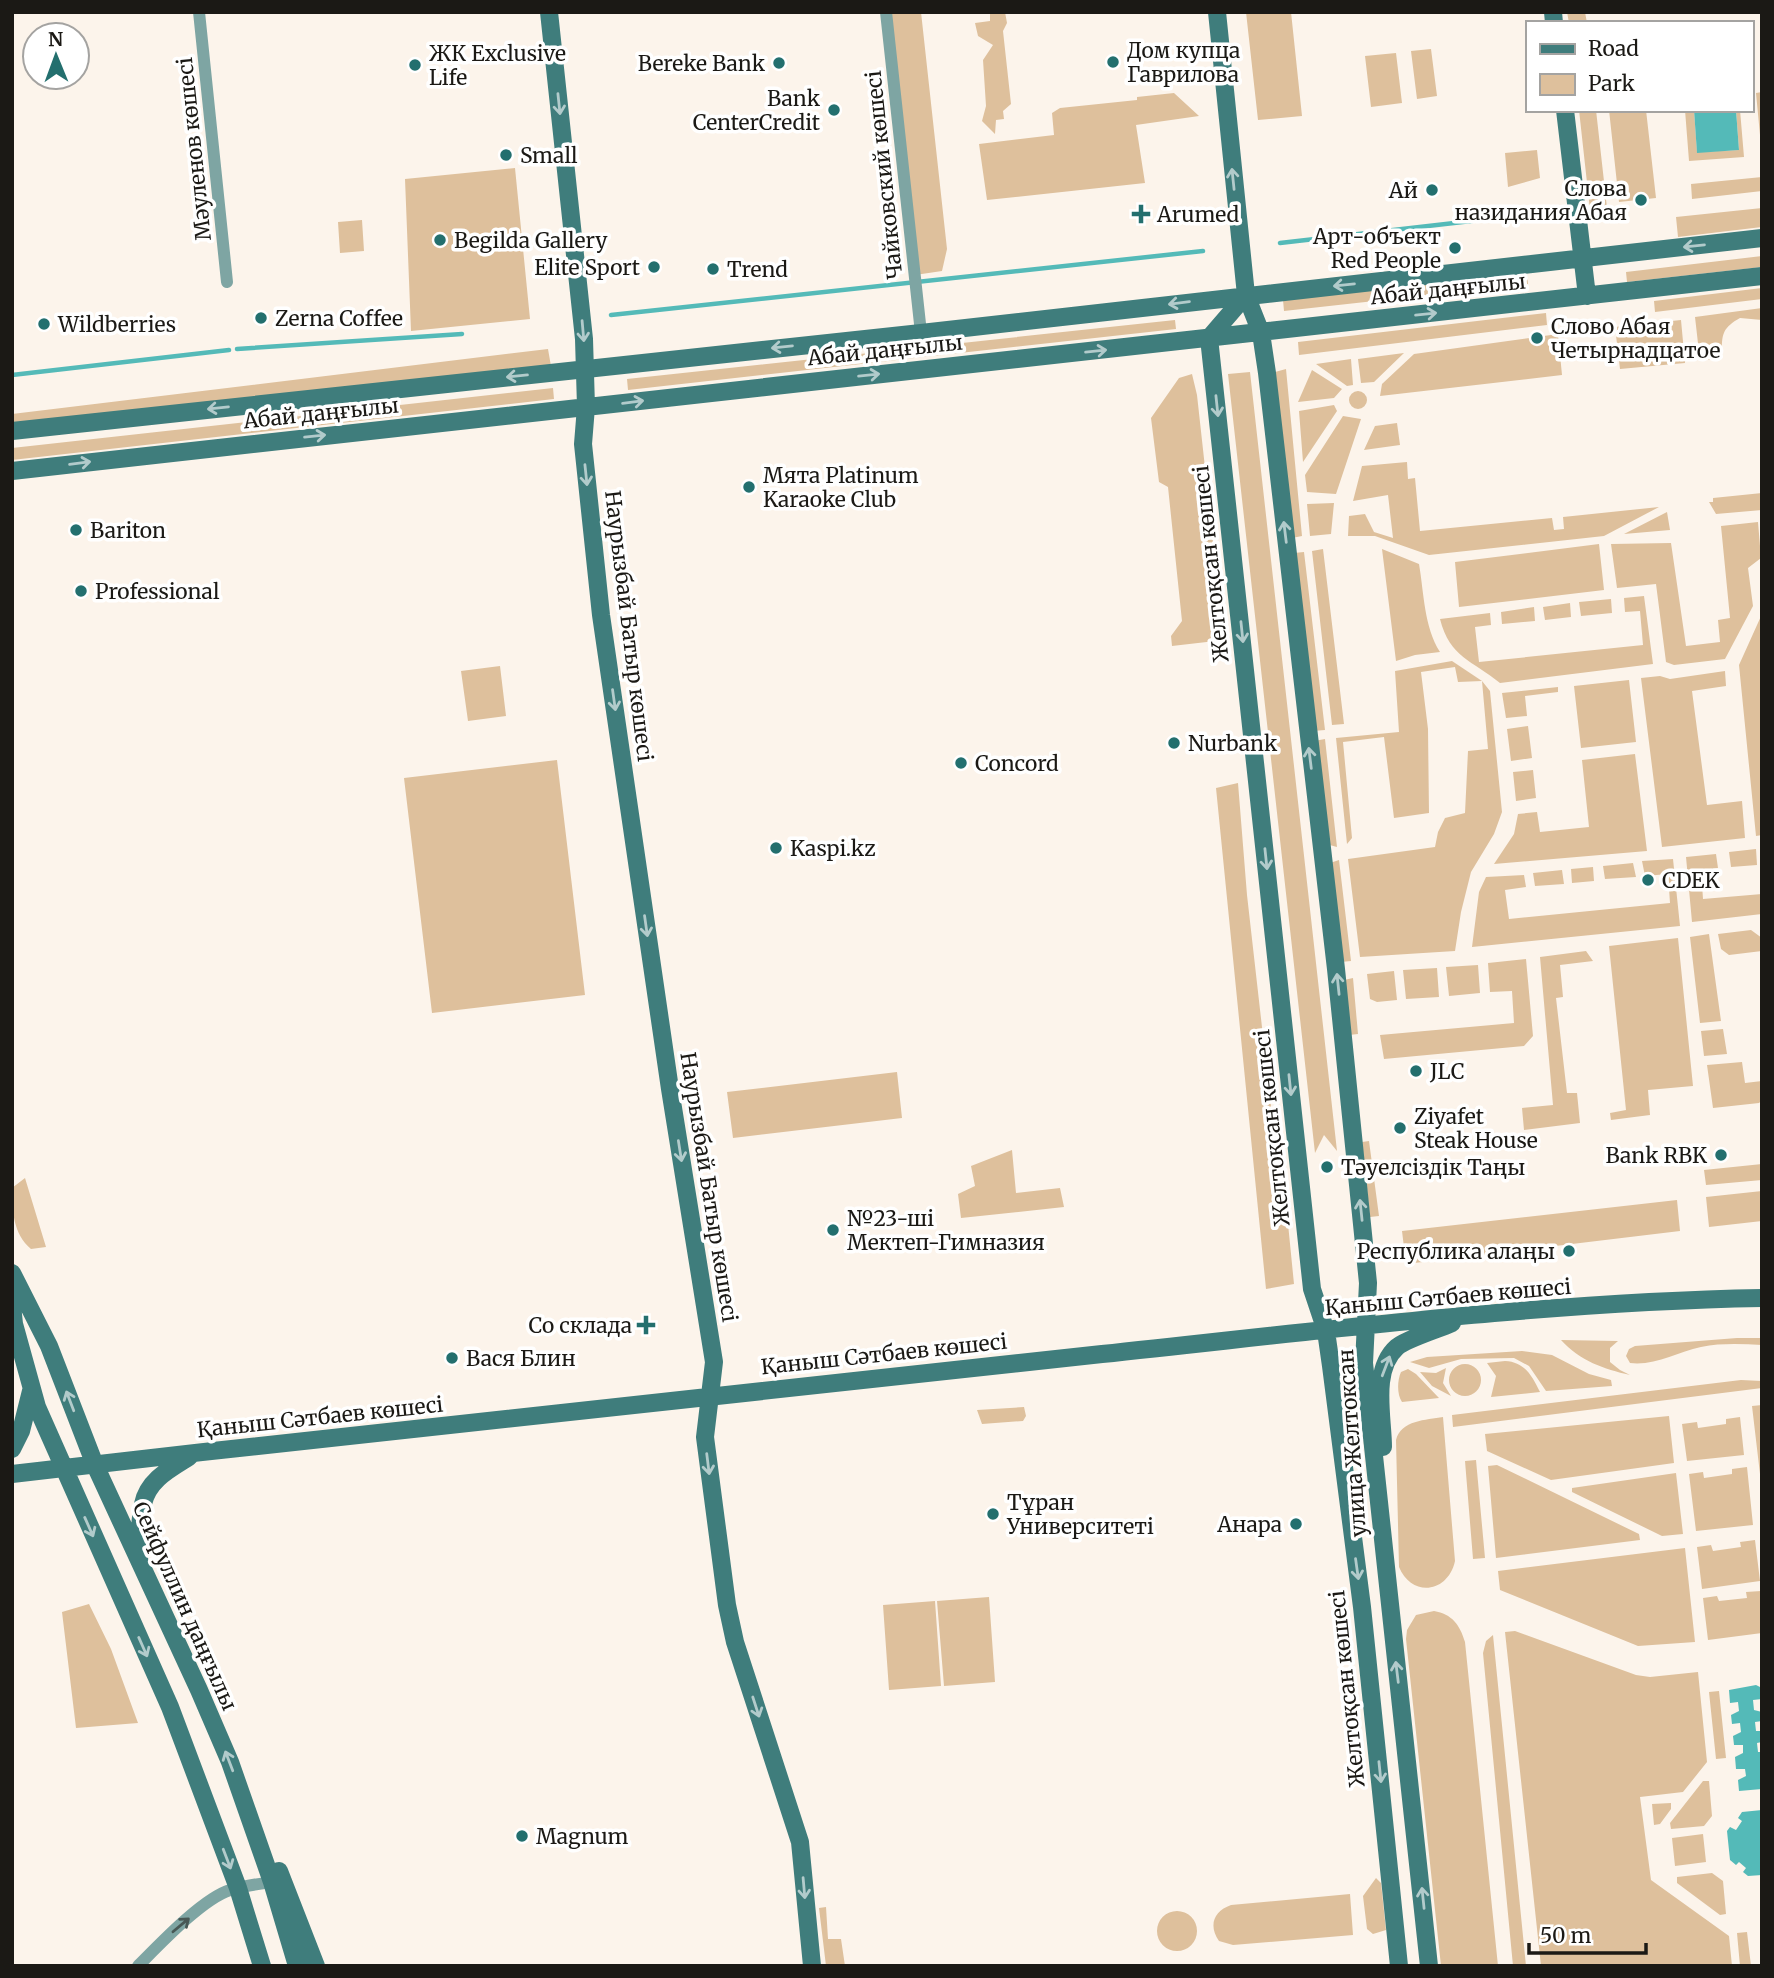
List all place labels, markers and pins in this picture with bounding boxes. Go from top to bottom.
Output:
place label: Дом купца Гаврилова [1127,37,1240,88]
place label: ЖК Exclusive Life [429,40,566,91]
place label: Bereke Bank [638,50,766,77]
marker: Дом купца Гаврилова [1105,54,1121,70]
marker: Bereke Bank [771,55,787,71]
marker: ЖК Exclusive Life [407,57,423,73]
place label: Bank CenterCredit [693,85,821,136]
marker: Bank CenterCredit [826,102,842,118]
place label: Small [520,142,578,169]
marker: Small [498,147,514,163]
place label: Слова назидания Абая [1454,175,1627,226]
place label: Ай [1388,177,1418,204]
marker: Ай [1424,182,1440,198]
marker: Слова назидания Абая [1633,192,1649,208]
place label: Arumed [1156,201,1240,228]
marker: Arumed [1131,204,1151,224]
place label: Арт-объект Red People [1312,223,1441,274]
place label: Begilda Gallery [454,227,608,254]
marker: Begilda Gallery [432,232,448,248]
marker: Арт-объект Red People [1447,240,1463,256]
place label: Elite Sport [534,254,640,281]
place label: Trend [727,256,788,283]
marker: Elite Sport [646,259,662,275]
marker: Trend [705,261,721,277]
place label: Zerna Coffee [275,305,403,332]
marker: Zerna Coffee [253,310,269,326]
place label: Wildberries [57,311,176,338]
place label: Слово Абая Четырнадцатое [1551,313,1721,364]
marker: Wildberries [36,316,52,332]
marker: Слово Абая Четырнадцатое [1529,330,1545,346]
place label: Мята Platinum Karaoke Club [763,462,919,513]
marker: Мята Platinum Karaoke Club [741,479,757,495]
place label: Bariton [90,517,166,544]
marker: Bariton [68,522,84,538]
place label: Professional [95,578,220,605]
marker: Professional [73,583,89,599]
place label: Nurbank [1188,730,1278,757]
marker: Nurbank [1166,735,1182,751]
place label: Concord [975,750,1059,777]
marker: Concord [953,755,969,771]
place label: Kaspi.kz [790,835,876,862]
marker: Kaspi.kz [768,840,784,856]
place label: CDEK [1662,867,1720,894]
marker: CDEK [1640,872,1656,888]
place label: JLC [1429,1058,1464,1085]
marker: JLC [1408,1063,1424,1079]
place label: Ziyafet Steak House [1414,1103,1538,1154]
marker: Ziyafet Steak House [1392,1120,1408,1136]
place label: Bank RBK [1605,1142,1708,1169]
marker: Bank RBK [1713,1147,1729,1163]
place label: Тәуелсіздік Таңы [1341,1154,1525,1181]
marker: Тәуелсіздік Таңы [1319,1159,1335,1175]
place label: №23-ші Мектеп-Гимназия [847,1205,1045,1256]
marker: №23-ші Мектеп-Гимназия [825,1222,841,1238]
place label: Республика алаңы [1357,1238,1555,1265]
marker: Республика алаңы [1561,1243,1577,1259]
place label: Со склада [529,1312,632,1339]
marker: Со склада [638,1317,654,1333]
place label: Вася Блин [466,1345,576,1372]
marker: Вася Блин [444,1350,460,1366]
place label: Тұран Университеті [1006,1489,1154,1540]
marker: Тұран Университеті [985,1506,1001,1522]
place label: Анара [1216,1511,1282,1538]
marker: Анара [1288,1516,1304,1532]
place label: Magnum [536,1823,629,1850]
marker: Magnum [514,1828,530,1844]

